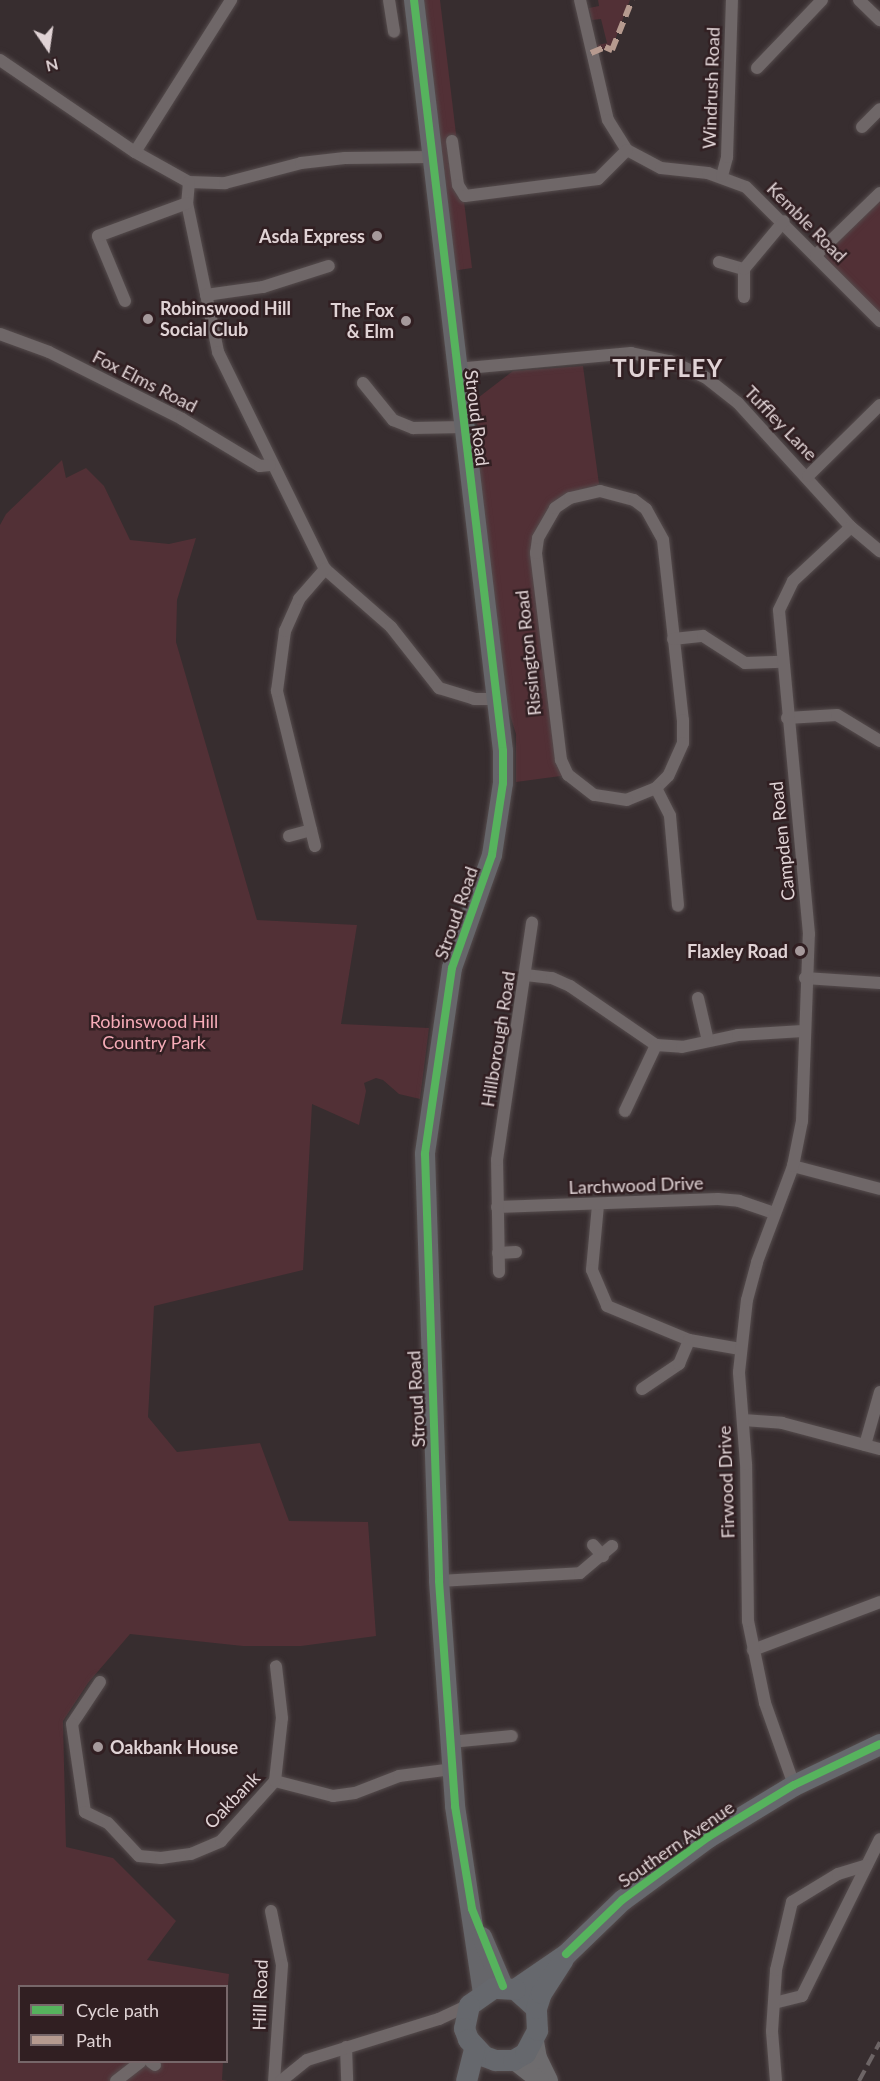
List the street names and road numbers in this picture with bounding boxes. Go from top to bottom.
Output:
street label: Windrush Road [698,27,724,149]
street label: Kemble Road [763,178,851,266]
street label: Fox Elms Road [89,345,201,417]
street label: Stroud Road [460,369,494,467]
street label: Tuffley Lane [740,381,822,465]
street label: Rissington Road [511,589,545,717]
street label: Campden Road [765,780,799,902]
street label: Stroud Road [430,864,482,962]
street label: Hillborough Road [477,970,519,1108]
street label: Larchwood Drive [568,1172,704,1198]
street label: Stroud Road [403,1350,429,1448]
street label: Firwood Drive [713,1425,739,1539]
street label: Oakbank [200,1767,264,1833]
street label: Southern Avenue [614,1796,738,1892]
street label: Hill Road [248,1959,272,2031]

